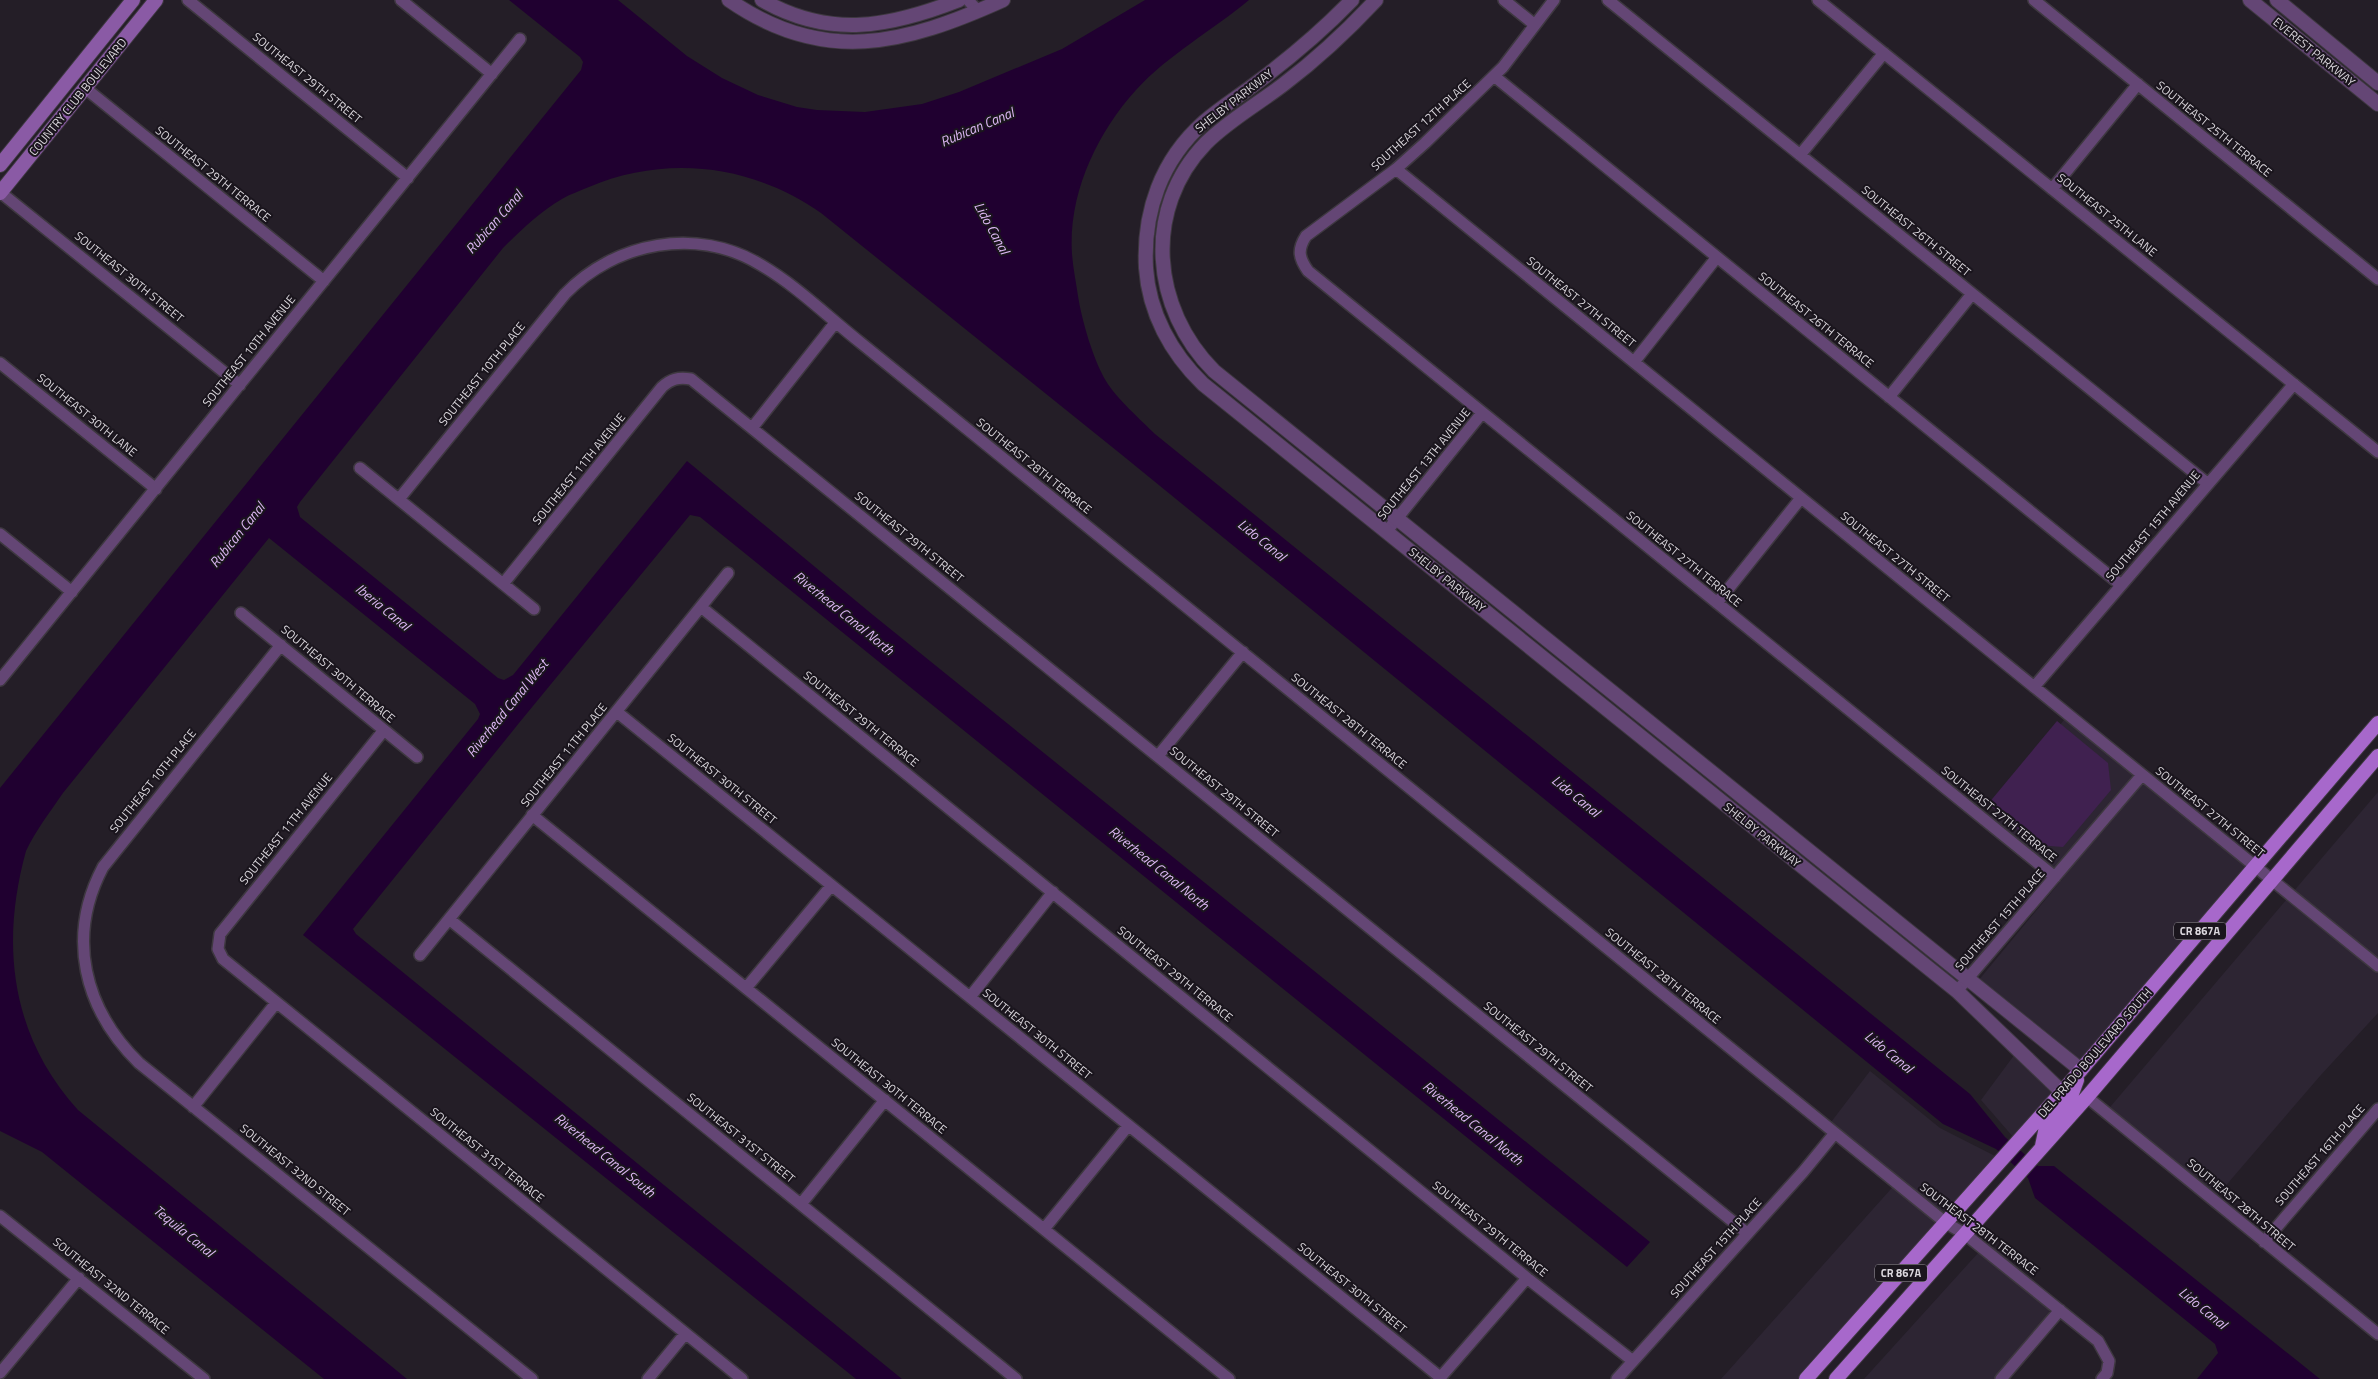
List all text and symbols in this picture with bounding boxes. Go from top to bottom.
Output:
street label: EVEREST PARKWAY [2269,12,2360,91]
street label: SOUTHEAST 29TH STREET [248,27,367,128]
street label: COUNTRY CLUB BOULEVARD [24,33,131,160]
street label: SHELBY PARKWAY [1191,64,1277,137]
street label: SOUTHEAST 12TH PLACE [1366,74,1475,175]
street label: SOUTHEAST 25TH TERRACE [2152,76,2277,182]
water label: Rubican Canal [937,101,1019,151]
street label: SOUTHEAST 29TH TERRACE [151,121,276,227]
street label: SOUTHEAST 25TH LANE [2053,168,2162,261]
street label: SOUTHEAST 26TH STREET [1857,180,1976,281]
water label: Rubican Canal [460,184,529,258]
water label: Lido Canal [969,198,1016,259]
street label: SOUTHEAST 30TH STREET [70,226,189,327]
street label: SOUTHEAST 27TH STREET [1522,251,1641,352]
street label: SOUTHEAST 26TH TERRACE [1754,267,1879,373]
street label: SOUTHEAST 10TH AVENUE [197,290,300,411]
street label: SOUTHEAST 10TH PLACE [434,317,530,430]
street label: SOUTHEAST 30TH LANE [33,368,142,461]
street label: SOUTHEAST 13TH AVENUE [1372,403,1475,524]
street label: SOUTHEAST 11TH AVENUE [527,408,630,529]
street label: SOUTHEAST 28TH TERRACE [972,413,1097,519]
street label: SOUTHEAST 15TH AVENUE [2101,466,2205,585]
street label: SOUTHEAST 29TH STREET [850,486,969,587]
water label: Rubican Canal [204,496,271,572]
street label: SOUTHEAST 27TH TERRACE [1622,506,1747,612]
street label: SOUTHEAST 27TH STREET [1836,506,1955,607]
water label: Lido Canal [1234,514,1293,567]
street label: SHELBY PARKWAY [1405,542,1491,617]
water label: Riverhead Canal North [790,565,900,660]
water label: Iberia Canal [351,578,417,636]
street label: SOUTHEAST 30TH TERRACE [277,620,400,727]
water label: Riverhead Canal West [461,653,554,761]
street label: SOUTHEAST 29TH TERRACE [799,666,924,772]
street label: SOUTHEAST 28TH TERRACE [1287,668,1412,774]
street label: SOUTHEAST 11TH PLACE [516,698,612,811]
street label: SOUTHEAST 10TH PLACE [105,724,201,837]
street label: SOUTHEAST 30TH STREET [663,728,782,829]
street label: SOUTHEAST 29TH STREET [1165,741,1284,842]
street label: SOUTHEAST 27TH TERRACE [1937,761,2062,867]
street label: SOUTHEAST 27TH STREET [2151,761,2270,862]
street label: SOUTHEAST 11TH AVENUE [234,768,337,889]
water label: Lido Canal [1548,770,1607,823]
street label: SHELBY PARKWAY [1720,797,1806,872]
water label: Riverhead Canal North [1105,820,1215,915]
street label: SOUTHEAST 15TH PLACE [1950,864,2049,975]
street label: SOUTHEAST 29TH TERRACE [1113,921,1238,1027]
road number: CR 867A [2174,922,2226,939]
street label: SOUTHEAST 28TH TERRACE [1601,923,1726,1029]
street label: SOUTHEAST 30TH STREET [978,983,1097,1084]
street label: DEL PRADO BOULEVARD SOUTH [2033,984,2156,1122]
street label: SOUTHEAST 29TH STREET [1479,996,1598,1097]
water label: Lido Canal [1861,1026,1920,1079]
street label: SOUTHEAST 30TH TERRACE [827,1033,952,1139]
water label: Riverhead Canal North [1419,1075,1529,1170]
street label: SOUTHEAST 31ST STREET [683,1088,800,1188]
street label: SOUTHEAST 16TH PLACE [2270,1099,2369,1210]
street label: SOUTHEAST 31ST TERRACE [426,1102,549,1207]
water label: Riverhead Canal South [550,1107,661,1203]
street label: SOUTHEAST 32ND STREET [236,1119,355,1221]
street label: SOUTHEAST 28TH STREET [2183,1154,2300,1256]
street label: SOUTHEAST 29TH TERRACE [1428,1176,1553,1282]
street label: SOUTHEAST 28TH TERRACE [1916,1178,2043,1280]
street label: SOUTHEAST 15TH PLACE [1665,1193,1766,1302]
water label: Tequila Canal [149,1200,221,1263]
street label: SOUTHEAST 32ND TERRACE [49,1232,174,1339]
street label: SOUTHEAST 30TH STREET [1293,1237,1412,1338]
road number: CR 867A [1875,1264,1927,1282]
water label: Lido Canal [2175,1282,2234,1335]

